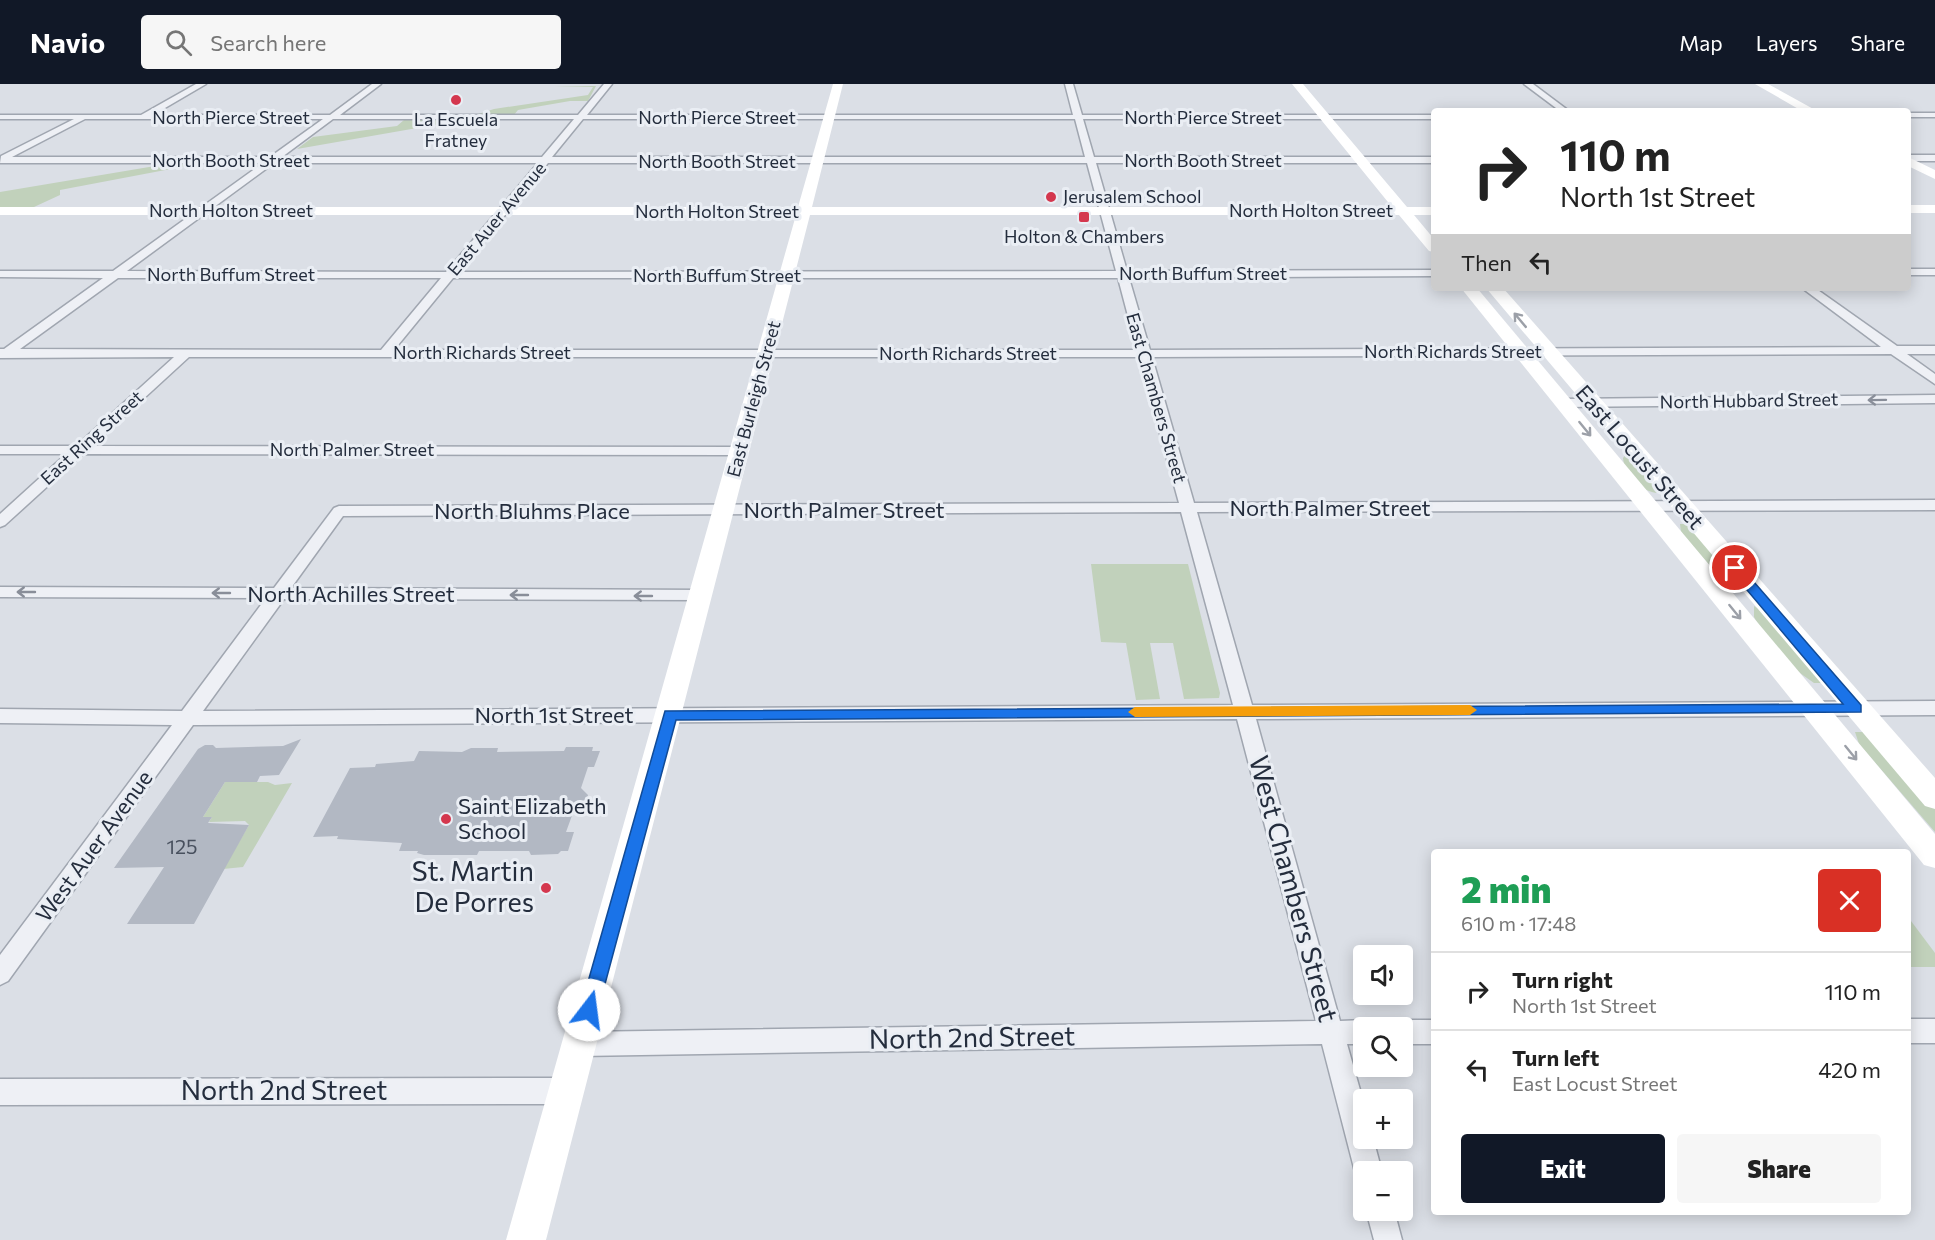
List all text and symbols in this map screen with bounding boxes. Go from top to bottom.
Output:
search box [141,15,561,69]
text: Navio [30,25,105,59]
icon: search [162,26,195,59]
text: Search here [210,29,326,56]
text: Map [1679,30,1723,55]
text: Layers [1756,30,1818,55]
text: Share [1851,30,1905,55]
marker: La Escuela Fratney [449,93,463,107]
street label: North Pierce Street [152,106,310,128]
street label: North Pierce Street [638,106,796,128]
street label: North Pierce Street [1124,106,1282,128]
place label: La Escuela Fratney [414,108,498,151]
text: 110 m [1560,128,1671,180]
icon: right [1461,132,1539,210]
street label: North Booth Street [152,149,310,171]
street label: North Booth Street [1124,149,1282,171]
street label: North Booth Street [638,150,796,172]
street label: East Auer Avenue [442,157,550,280]
text: North 1st Street [1560,180,1755,213]
place label: Jerusalem School [1063,185,1202,207]
marker: Jerusalem School [1044,190,1058,204]
street label: North Holton Street [149,199,313,221]
street label: North Holton Street [1229,199,1393,221]
street label: North Holton Street [635,200,799,222]
marker: Holton & Chambers [1077,210,1091,224]
place label: Holton & Chambers [1004,225,1164,247]
icon: left [1524,246,1557,279]
text: Then [1461,249,1512,276]
street label: North Buffum Street [1119,262,1287,284]
street label: North Buffum Street [147,263,315,285]
street label: North Buffum Street [633,264,801,286]
street label: East Chambers Street [1122,310,1192,486]
one-way arrow [1514,312,1527,328]
street label: East Burleigh Street [722,318,784,479]
street label: North Richards Street [1364,340,1542,362]
street label: North Richards Street [393,341,571,363]
street label: North Richards Street [879,342,1057,364]
street label: East Locust Street [1570,379,1710,534]
street label: East Ring Street [36,386,147,489]
street label: North Hubbard Street [1660,387,1838,413]
one-way arrow [1867,394,1887,406]
one-way arrow [1578,421,1591,437]
street label: North Palmer Street [270,438,434,460]
street label: North Palmer Street [1229,494,1431,521]
street label: North Palmer Street [743,496,945,523]
street label: North Bluhms Place [434,497,630,524]
pin [1709,542,1760,593]
icon: arrive [1718,551,1751,584]
street label: North Achilles Street [247,580,455,607]
one-way arrow [16,586,36,598]
one-way arrow [211,587,231,599]
one-way arrow [510,589,530,601]
one-way arrow [634,590,654,601]
one-way arrow [1728,604,1742,619]
street label: North 1st Street [474,701,634,728]
one-way arrow [1844,745,1857,761]
street label: West Chambers Street [1243,752,1346,1025]
street label: West Auer Avenue [30,765,158,927]
place label: Saint Elizabeth School [458,792,607,844]
marker: Saint Elizabeth School [439,812,453,826]
house number: 125 [166,834,198,858]
place label: St. Martin De Porres [412,854,534,918]
text: 2 min [1461,866,1551,910]
button: close [1818,869,1881,932]
marker: St. Martin De Porres [539,881,553,895]
text: 610 m · 17:48 [1461,911,1576,935]
map controls [1353,945,1413,1221]
button: sound [1353,945,1413,1005]
text: Turn right [1512,966,1613,993]
icon: right [1461,975,1494,1008]
position arrow [557,978,621,1042]
text: 110 m [1824,978,1881,1005]
text: North 1st Street [1512,993,1657,1017]
button: search [1353,1017,1413,1077]
street label: North 2nd Street [868,1018,1076,1055]
text: Turn left [1512,1044,1599,1071]
icon: left [1461,1053,1494,1086]
text: 420 m [1818,1056,1881,1083]
text: East Locust Street [1512,1071,1677,1095]
street label: North 2nd Street [181,1073,387,1106]
button: + [1353,1089,1413,1149]
button: Exit [1461,1134,1665,1203]
button: Share [1677,1134,1881,1203]
button: − [1353,1161,1413,1221]

